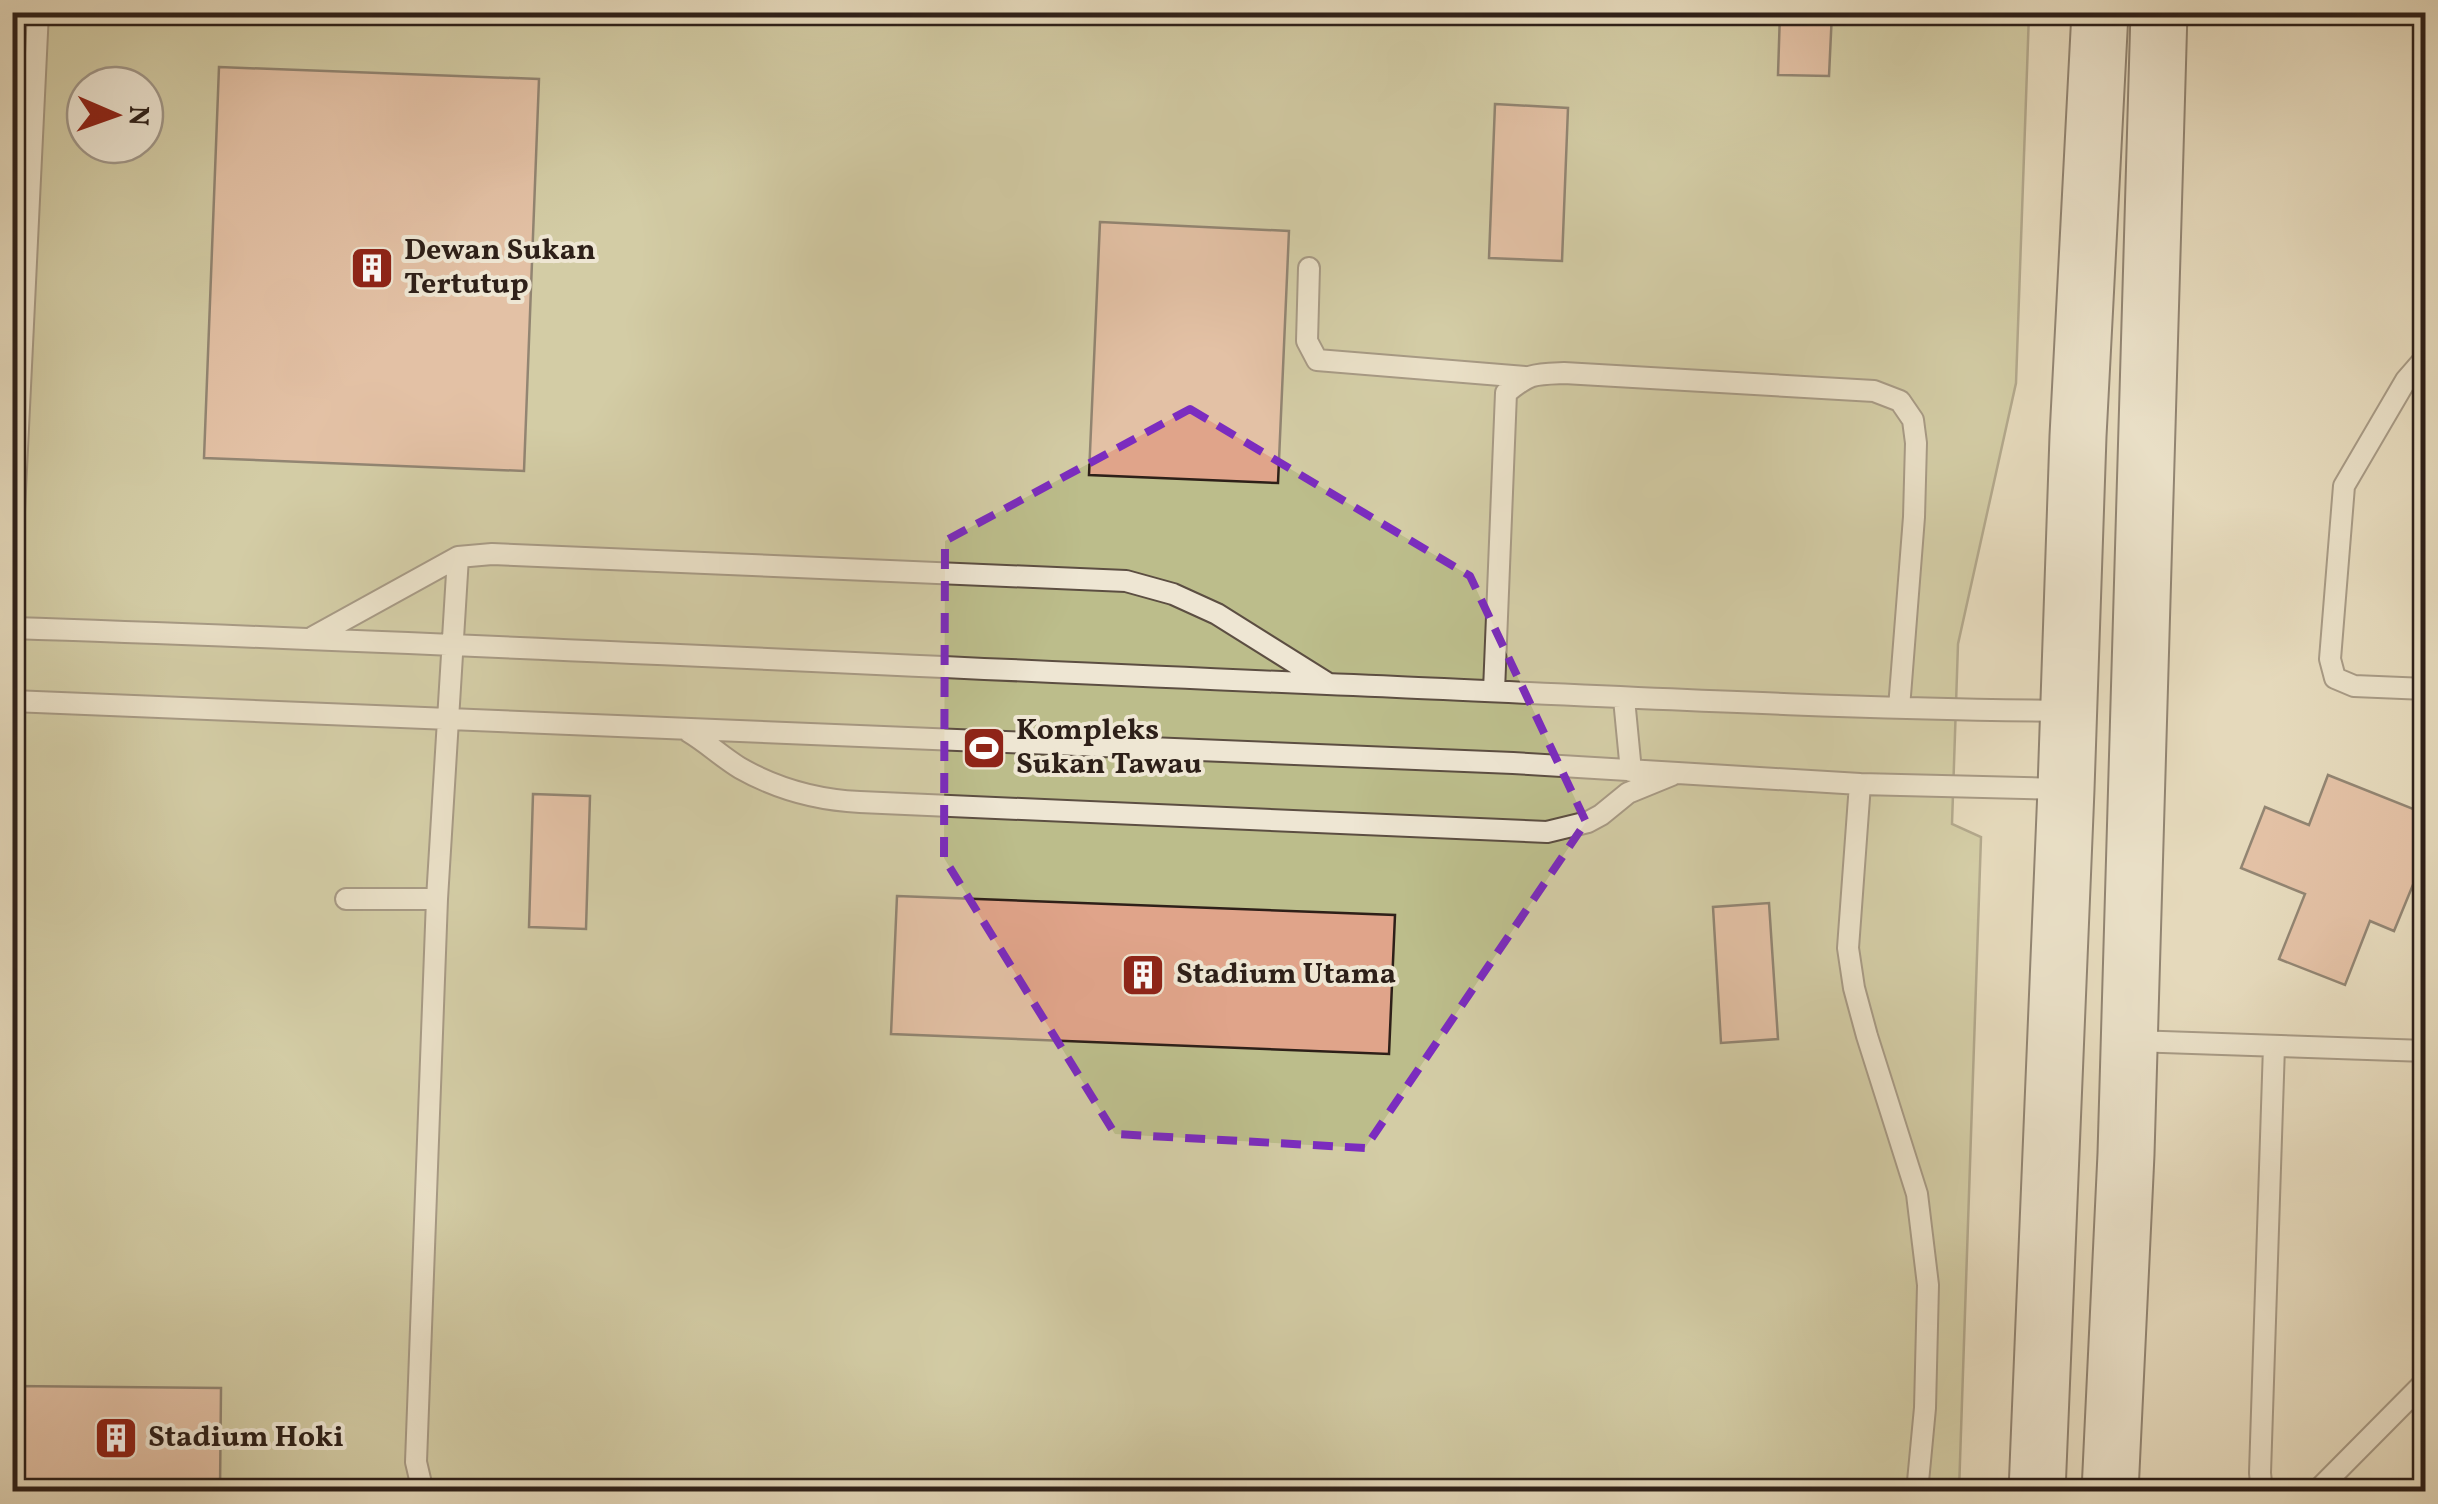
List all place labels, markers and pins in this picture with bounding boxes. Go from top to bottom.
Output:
place label: Dewan Sukan Tertutup [404,230,596,306]
building icon: Dewan Sukan Tertutup [349,245,395,291]
place label: Kompleks Sukan Tawau [1016,710,1202,786]
sports icon: Kompleks Sukan Tawau [961,725,1007,771]
building icon: Stadium Utama [1120,952,1166,998]
place label: Stadium Utama [1176,954,1396,996]
building icon: Stadium Hoki [93,1415,139,1461]
place label: Stadium Hoki [148,1417,344,1459]

